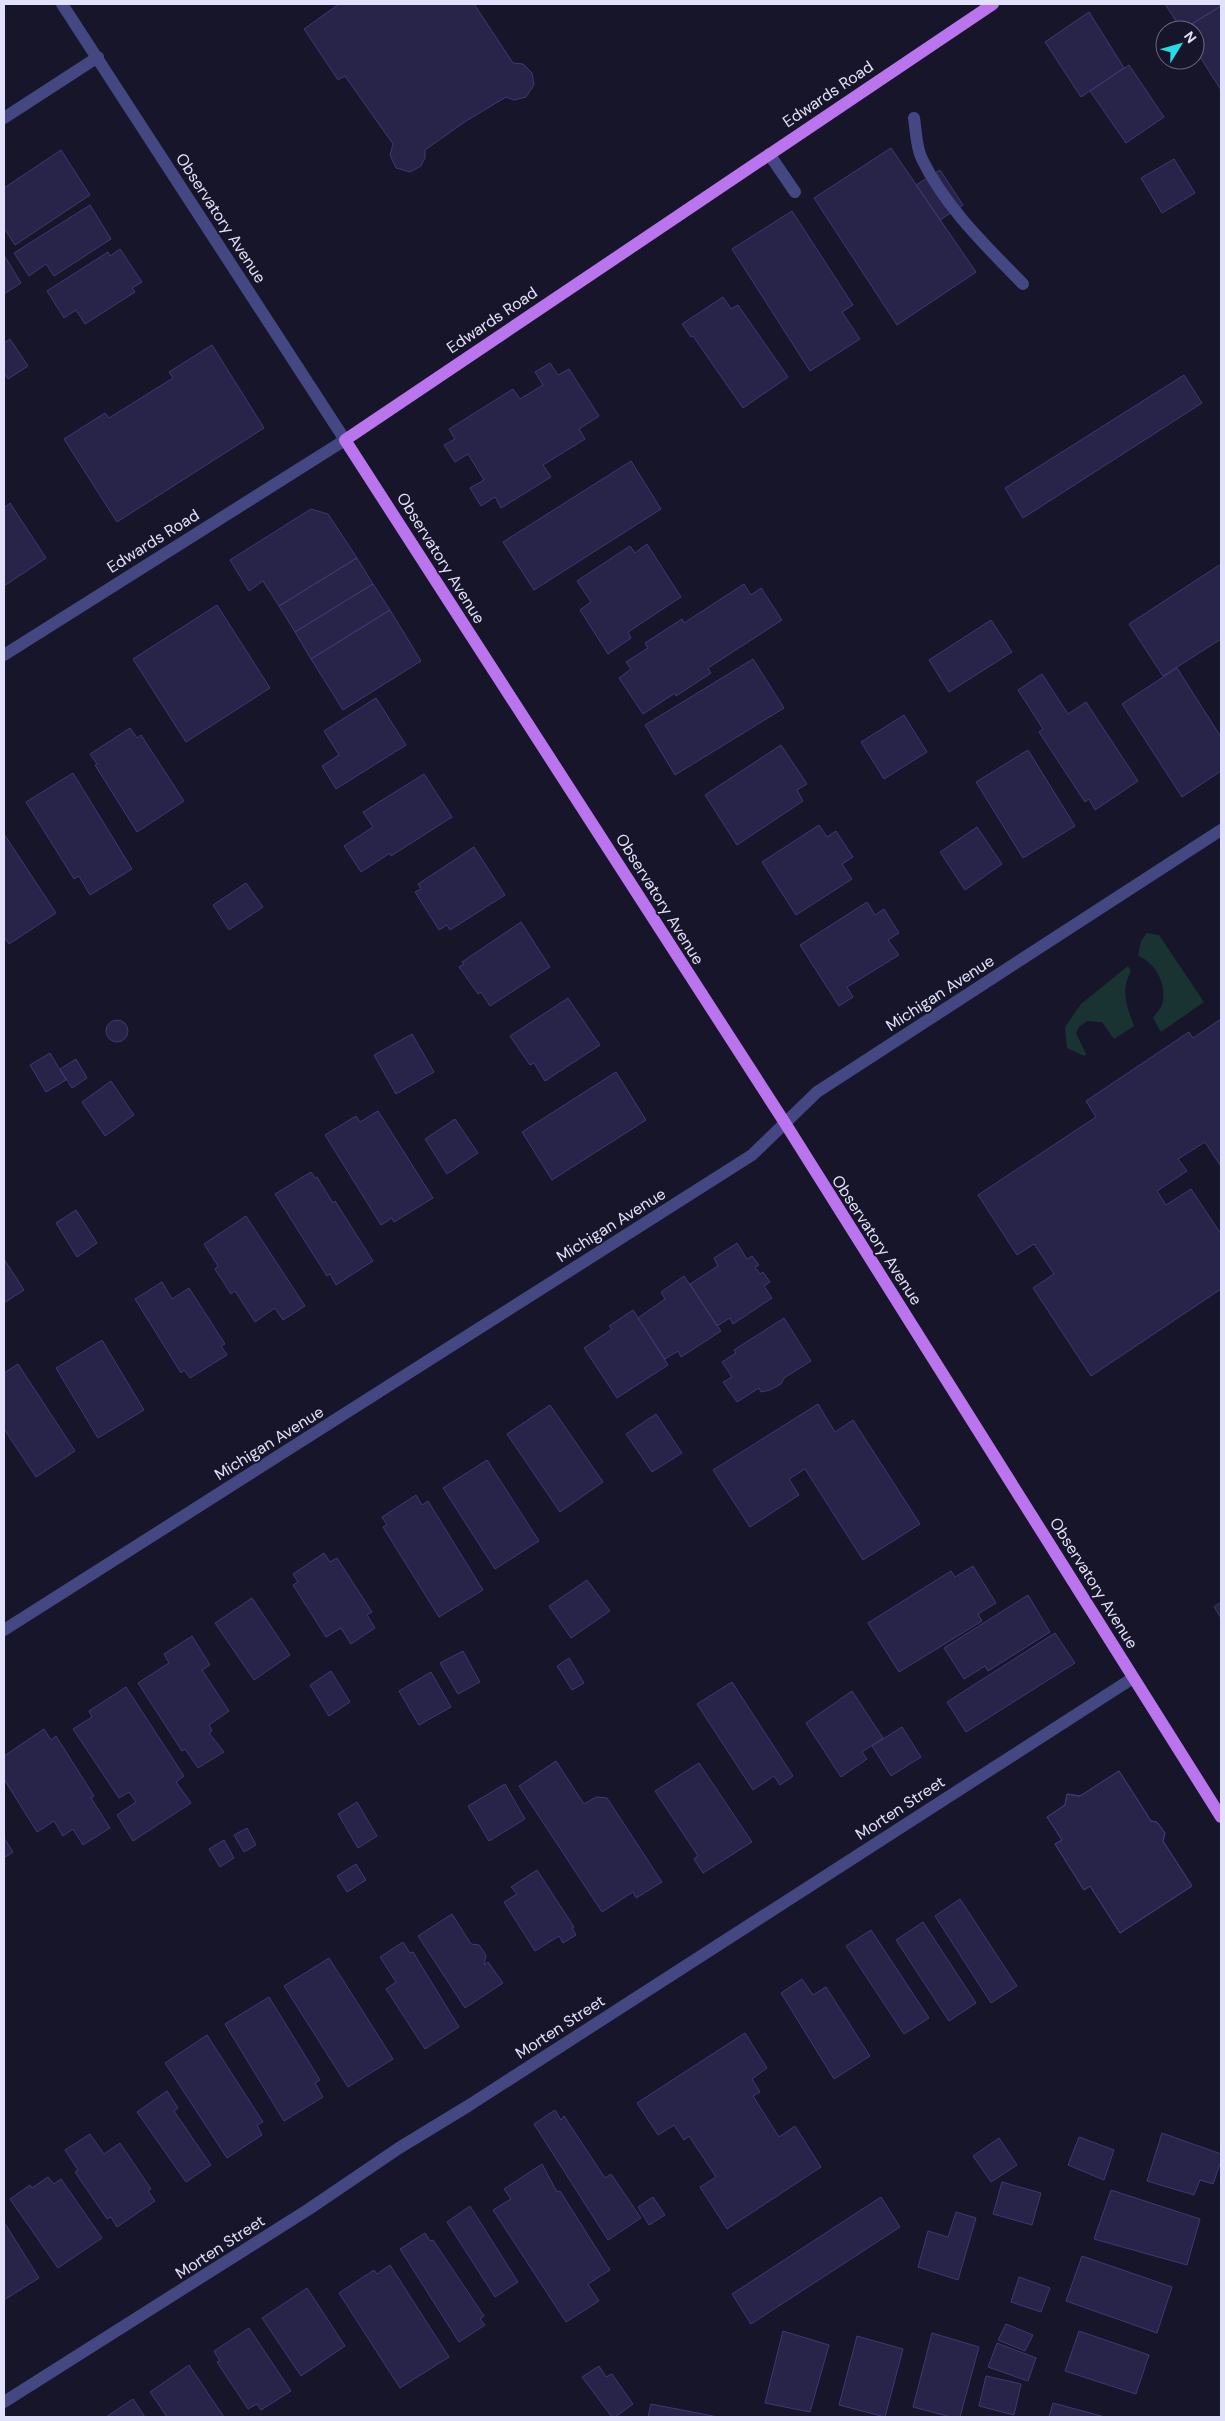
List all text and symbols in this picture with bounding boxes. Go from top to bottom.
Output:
north arrow [1155,20,1205,70]
text: N [1180,28,1201,47]
street label: Edwards Road [779,56,877,132]
street label: Observatory Avenue [171,149,271,287]
street label: Edwards Road [443,282,541,358]
street label: Observatory Avenue [392,488,490,628]
street label: Edwards Road [103,504,203,578]
street label: Observatory Avenue [611,829,709,969]
street label: Michigan Avenue [882,950,998,1036]
street label: Observatory Avenue [827,1171,927,1309]
street label: Michigan Avenue [552,1183,670,1267]
street label: Michigan Avenue [210,1401,328,1485]
street label: Observatory Avenue [1045,1513,1143,1653]
street label: Morten Street [851,1771,949,1845]
street label: Morten Street [511,1990,609,2064]
street label: Morten Street [171,2210,269,2284]

